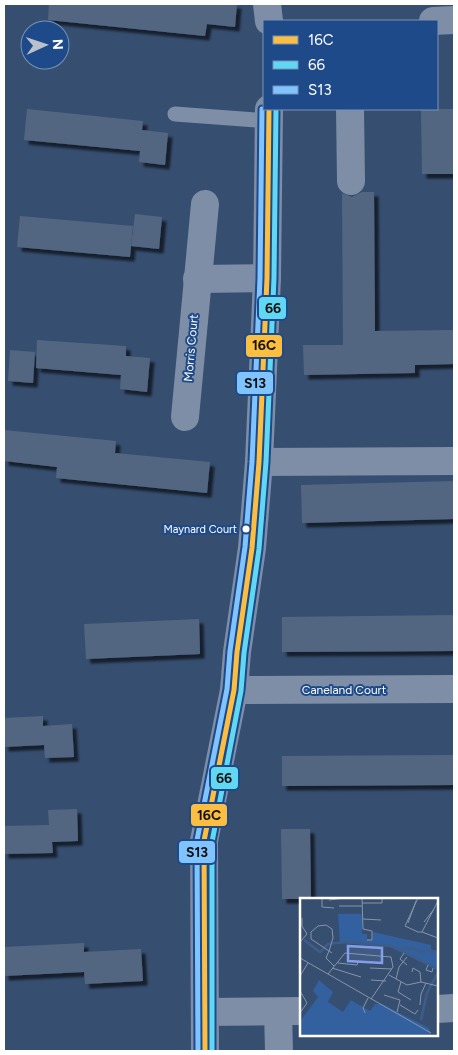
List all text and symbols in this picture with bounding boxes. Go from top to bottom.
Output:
north arrow [20,20,70,70]
legend [263,20,438,110]
text: 16C [308,31,334,49]
text: N [49,38,66,50]
text: 66 [308,56,325,74]
text: S13 [308,81,332,99]
line badge: 66 [258,296,287,320]
text: 66 [265,300,281,317]
street label: Morris Court [181,313,201,382]
line badge: 16C [245,334,283,358]
text: 16C [252,337,276,354]
line badge: S13 [236,371,274,395]
text: S13 [244,375,266,392]
place label: Maynard Court [163,523,237,536]
marker: Maynard Court [241,524,251,534]
street label: Caneland Court [302,683,387,697]
line badge: 66 [210,766,239,790]
text: 66 [216,770,232,787]
line badge: 16C [190,803,228,827]
text: 16C [197,807,221,824]
line badge: S13 [178,840,216,864]
text: S13 [186,844,208,861]
inset map [300,898,438,1035]

